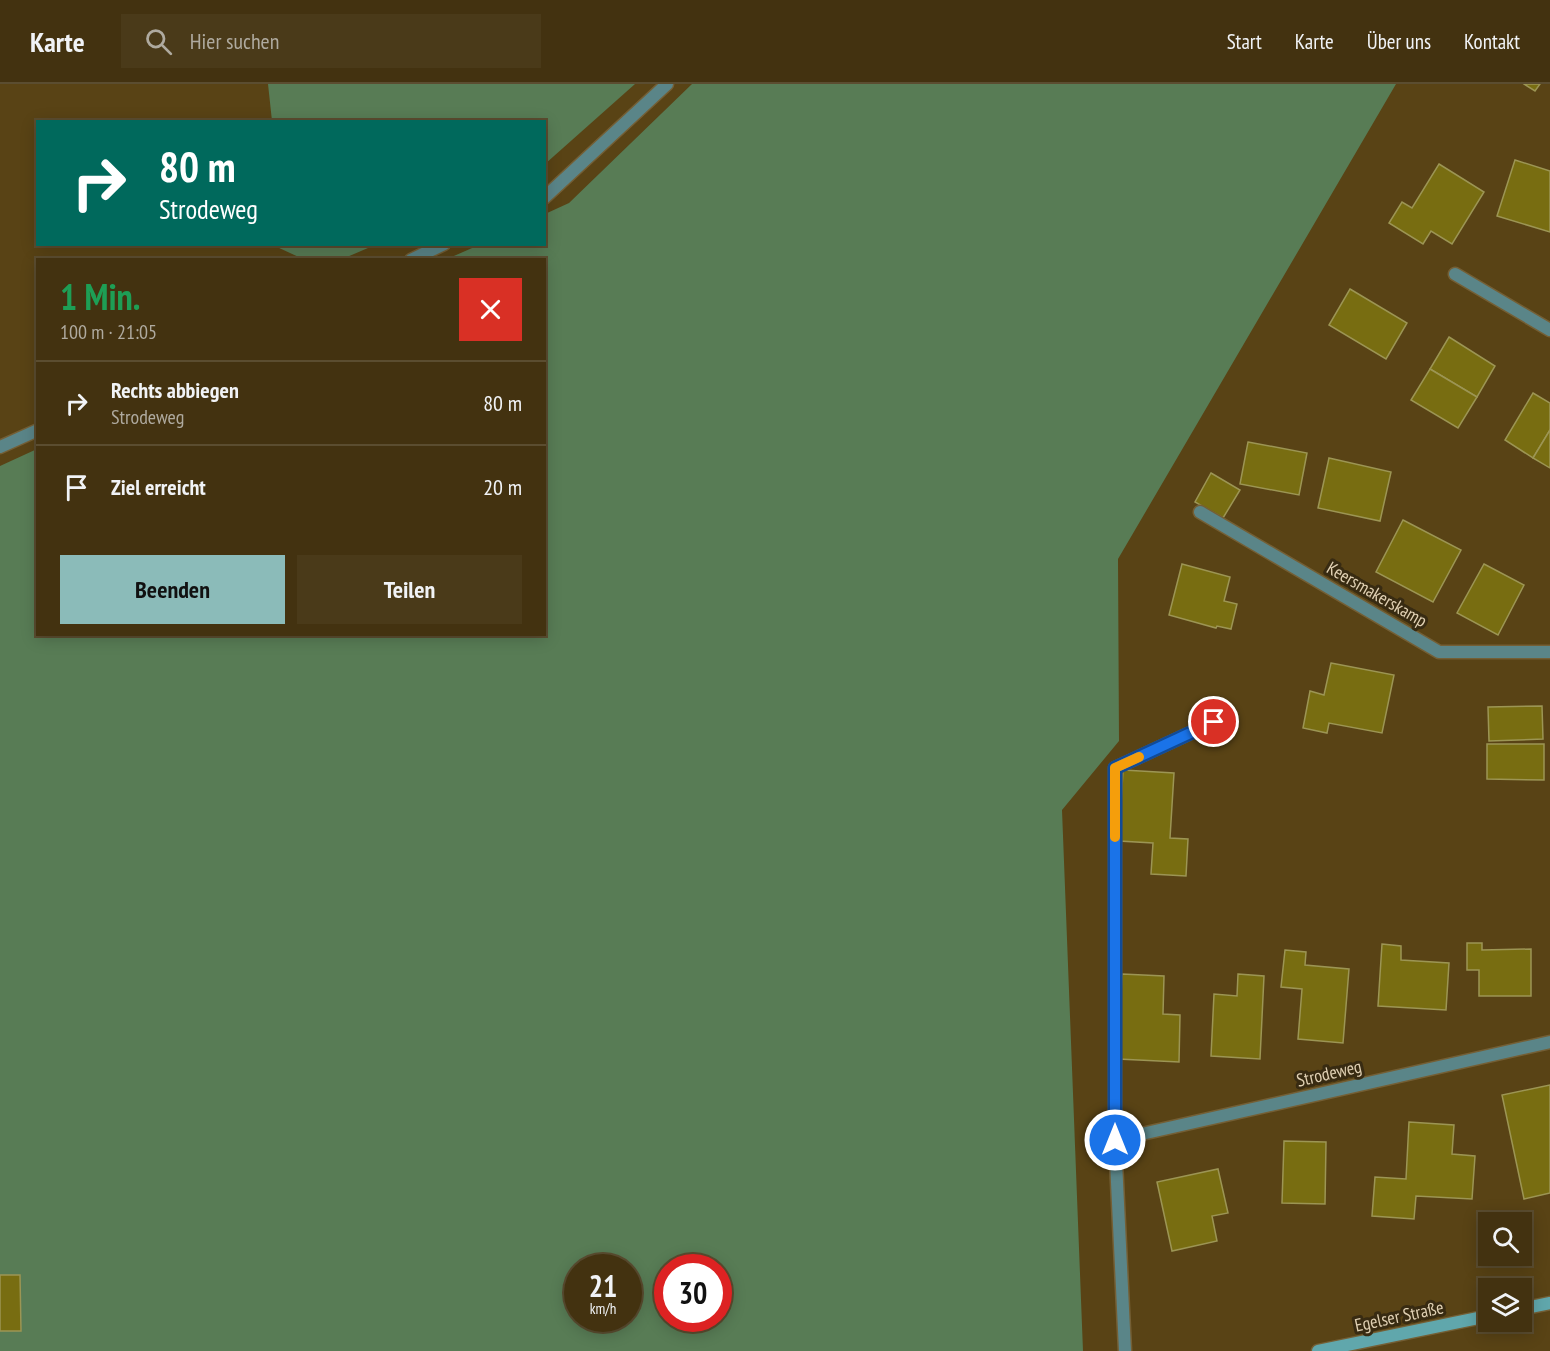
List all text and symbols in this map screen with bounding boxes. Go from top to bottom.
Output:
search box [121,14,541,68]
text: Karte [30,23,85,60]
icon: search [142,25,175,58]
text: Hier suchen [190,27,279,55]
text: Start [1227,28,1262,55]
text: Karte [1295,28,1334,55]
text: Über uns [1367,28,1431,55]
text: Kontakt [1464,28,1520,55]
text: 80 m [159,139,236,194]
icon: right [60,144,138,222]
text: Strodeweg [159,192,258,226]
text: 1 Min. [60,273,140,320]
button: close [459,278,522,341]
text: 100 m · 21:05 [60,319,157,345]
text: Rechts abbiegen [111,376,239,404]
icon: right [60,387,93,420]
text: 80 m [483,389,522,417]
text: Strodeweg [111,404,184,430]
icon: arrive [60,471,93,504]
text: Ziel erreicht [111,473,206,501]
text: 20 m [483,473,522,501]
button: Beenden [60,555,285,624]
button: Teilen [297,555,522,624]
street label: Keersmakerskamp [1323,556,1431,632]
pin [1188,696,1239,747]
icon: arrive [1197,705,1230,738]
street label: Strodeweg [1294,1054,1364,1092]
position arrow [1083,1108,1147,1172]
map controls [1478,1212,1532,1332]
button: search [1478,1212,1532,1266]
speed limit sign: 30 [654,1254,732,1332]
text: 21 [589,1266,617,1305]
button: layers [1478,1278,1532,1332]
street label: Egelser Straße [1352,1295,1446,1337]
text: km/h [590,1299,616,1318]

